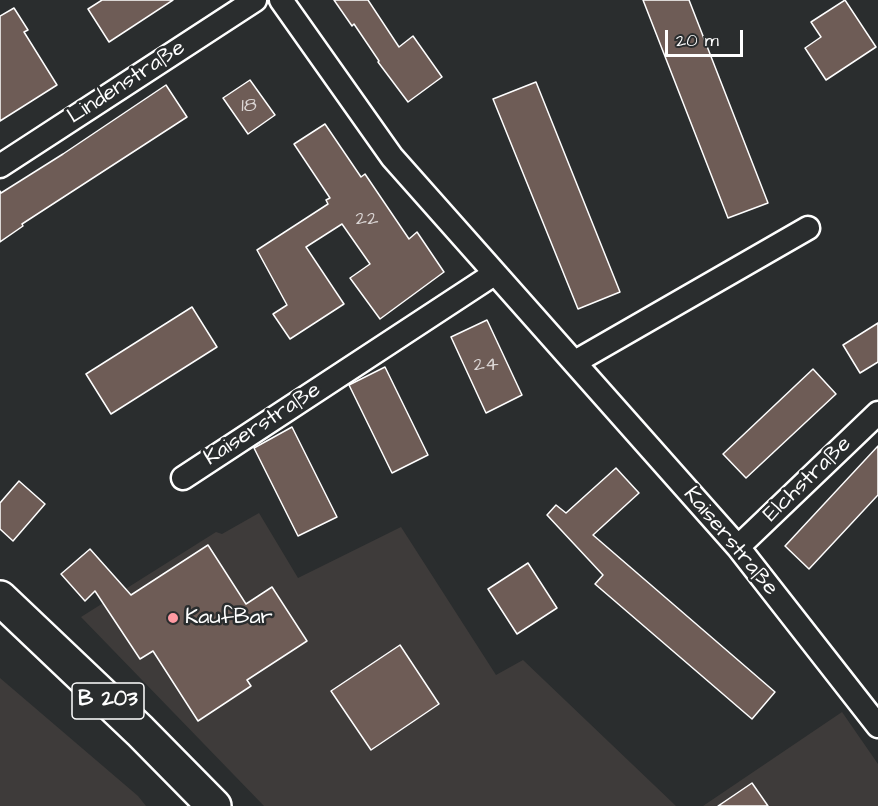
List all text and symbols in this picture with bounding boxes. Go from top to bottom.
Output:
scale bar [668,18,746,56]
text: 20 m [676,28,719,53]
street label: Lindenstraße [63,35,191,131]
house number: 18 [241,95,257,119]
house number: 22 [356,208,378,232]
house number: 24 [473,354,499,378]
street label: Kaiserstraße [200,378,326,472]
street label: Elchstraße [759,432,857,528]
street label: Kaiserstraße [677,482,783,602]
place label: KaufBar [185,605,273,631]
marker: KaufBar [166,611,180,625]
road number: B 203 [72,683,144,719]

